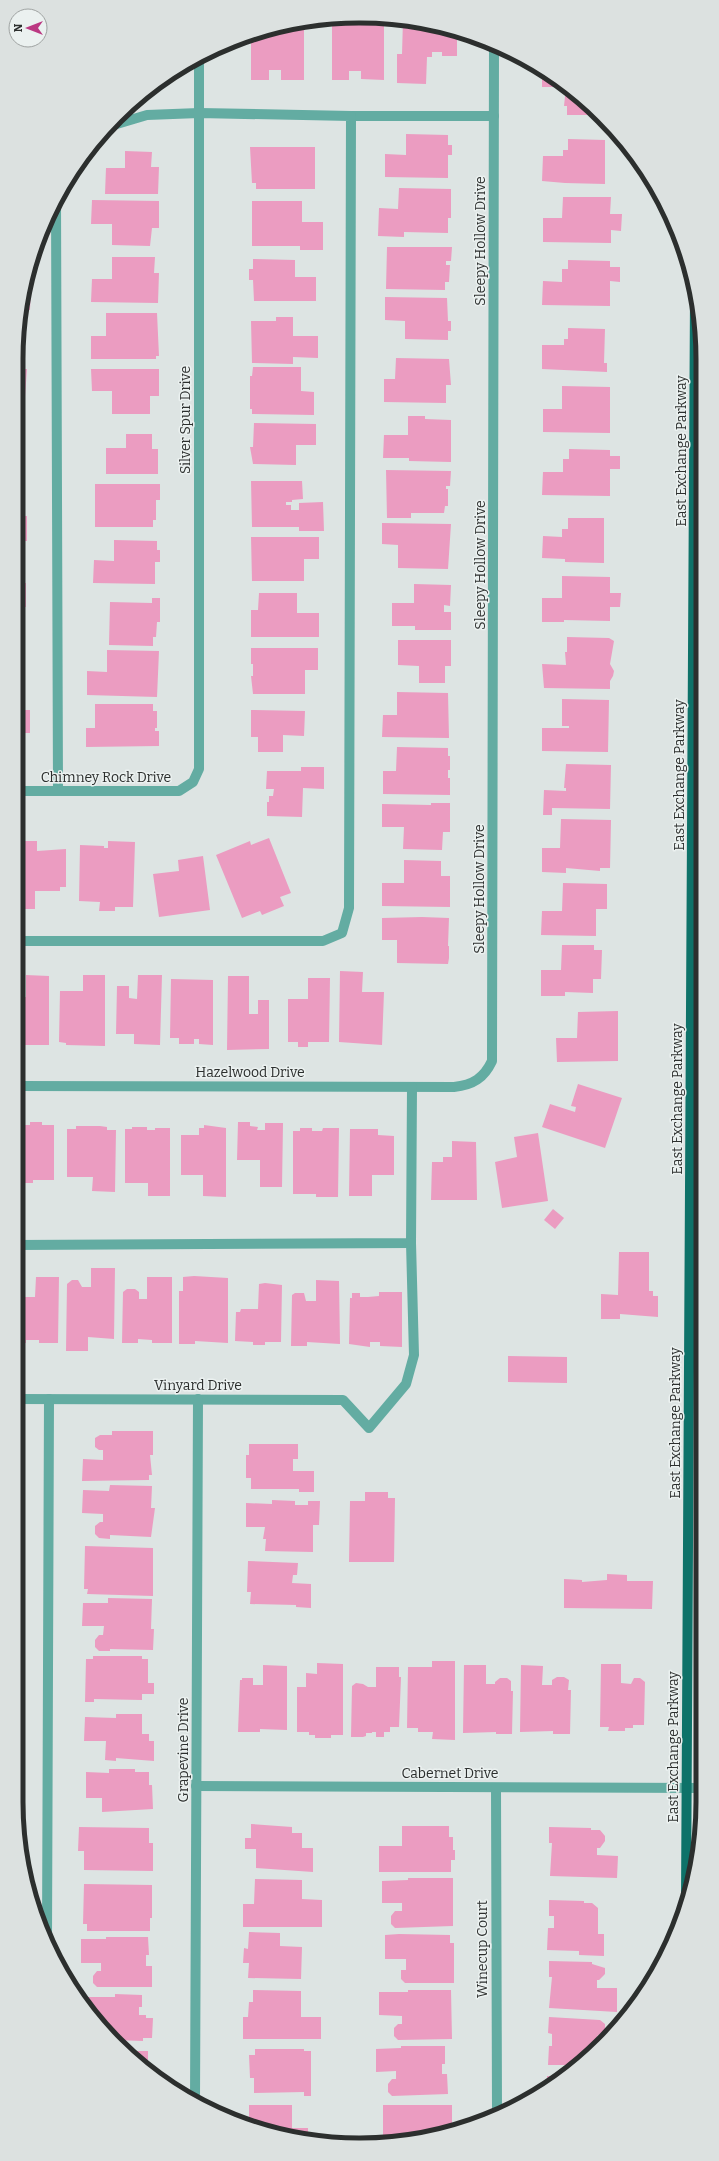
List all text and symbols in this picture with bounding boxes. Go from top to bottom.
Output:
north arrow [8,8,48,48]
text: N [12,23,25,32]
street label: Sleepy Hollow Drive [472,176,489,306]
street label: Silver Spur Drive [177,366,194,474]
street label: East Exchange Parkway [673,375,690,527]
street label: Sleepy Hollow Drive [472,500,489,630]
street label: East Exchange Parkway [671,699,688,851]
street label: Chimney Rock Drive [41,769,171,786]
street label: Sleepy Hollow Drive [471,824,488,954]
street label: East Exchange Parkway [669,1023,686,1175]
street label: Hazelwood Drive [195,1064,305,1081]
street label: East Exchange Parkway [667,1347,684,1499]
street label: Vinyard Drive [154,1377,242,1394]
street label: East Exchange Parkway [665,1671,682,1823]
street label: Grapevine Drive [175,1698,192,1802]
street label: Cabernet Drive [401,1765,499,1782]
street label: Winecup Court [474,1900,491,1998]

